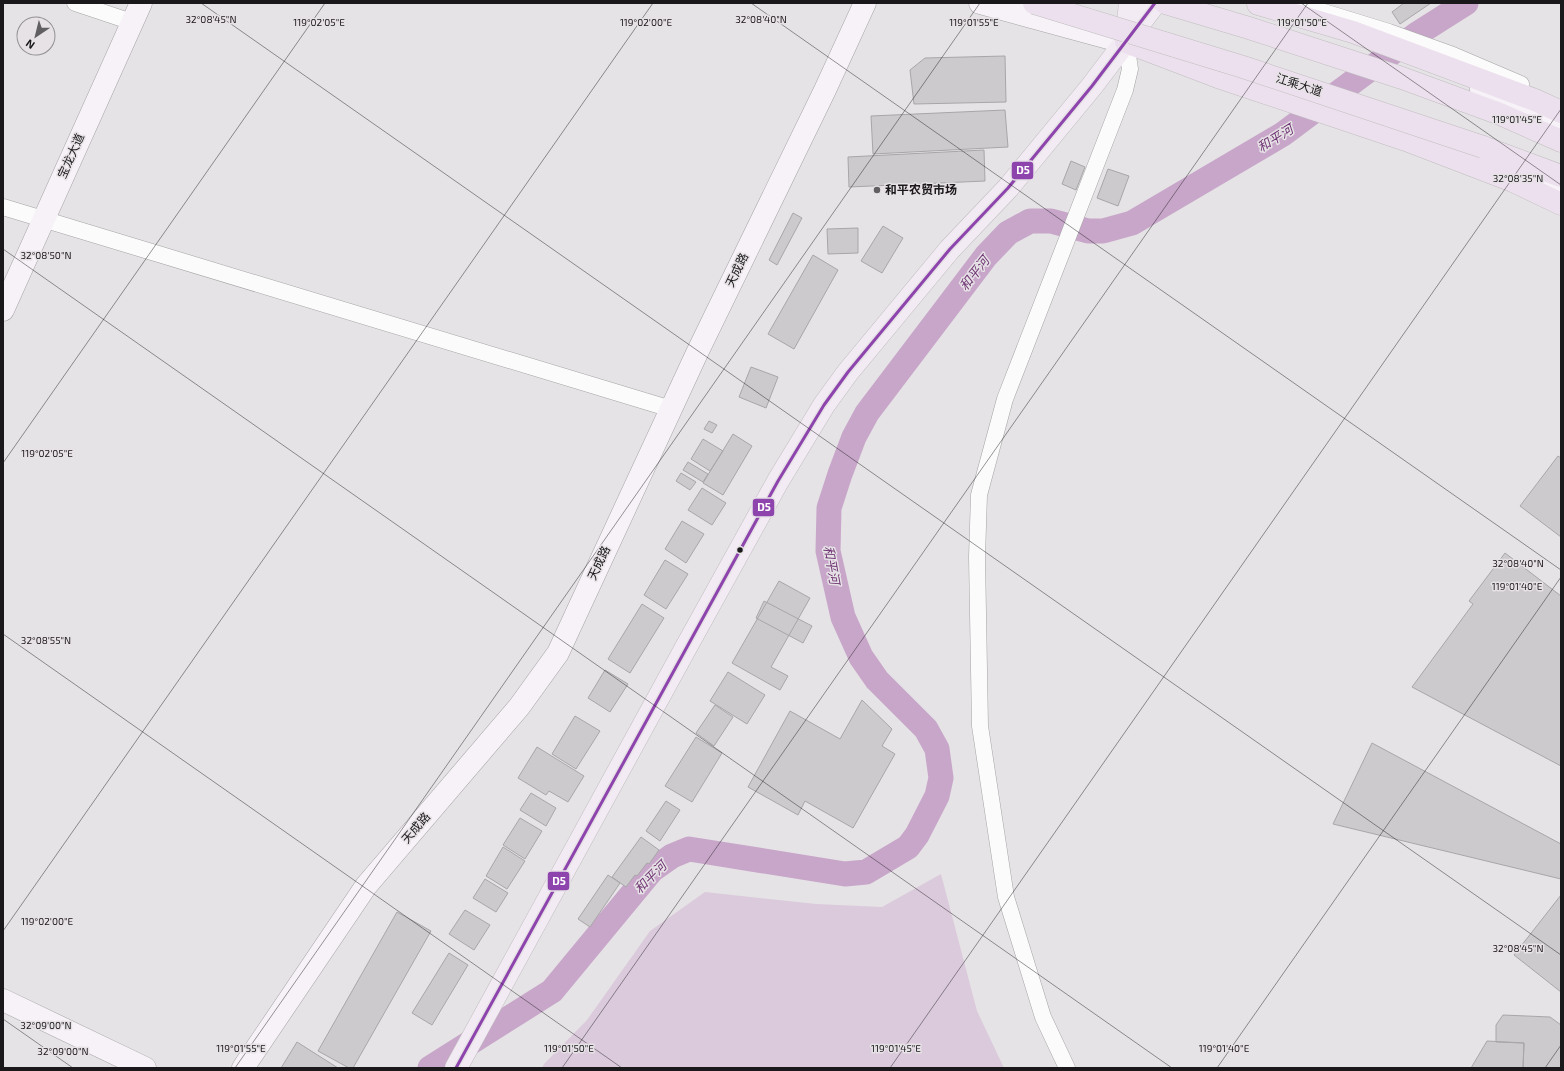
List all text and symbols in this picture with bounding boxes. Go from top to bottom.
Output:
text: 32°08'45"N [186,13,236,25]
text: 32°08'40"N [735,13,787,25]
north arrow [16,16,56,56]
text: 119°02'05"E [293,16,345,28]
text: 119°02'00"E [620,16,673,28]
text: 119°01'55"E [949,16,999,28]
text: 119°01'50"E [1277,16,1327,28]
text: N [23,37,37,52]
street label: 江乘大道 [1274,70,1324,98]
text: 119°01'45"E [1492,113,1542,125]
water label: 和平河 [1254,119,1298,155]
street label: 宝龙大道 [54,131,86,180]
line badge: D5 [1011,161,1034,180]
text: D5 [1016,163,1030,176]
text: 32°08'35"N [1493,172,1543,184]
place label: 和平农贸市场 [885,182,957,196]
marker: 和平农贸市场 [872,185,882,195]
text: 32°08'50"N [21,249,71,261]
street label: 天成路 [722,250,750,289]
water label: 和平河 [956,250,994,293]
text: 119°02'05"E [21,447,73,459]
line badge: D5 [752,498,775,517]
text: D5 [757,500,771,513]
street label: 天成路 [584,543,612,582]
water label: 和平河 [821,544,844,589]
unlabelled marker [735,545,745,555]
text: 32°08'40"N [1492,557,1544,569]
text: 119°01'40"E [1492,580,1543,592]
text: 32°08'55"N [21,634,71,646]
street label: 天成路 [398,809,432,846]
water label: 和平河 [631,855,672,896]
line badge: D5 [547,871,570,891]
text: D5 [552,874,566,887]
text: 119°02'00"E [21,915,74,927]
text: 32°08'45"N [1493,942,1543,954]
text: 32°09'00"N [20,1019,72,1031]
text: 119°01'55"E [216,1042,266,1054]
text: 119°01'50"E [544,1042,594,1054]
text: 119°01'45"E [871,1042,921,1054]
text: 119°01'40"E [1199,1042,1250,1054]
text: 32°09'00"N [37,1045,89,1057]

